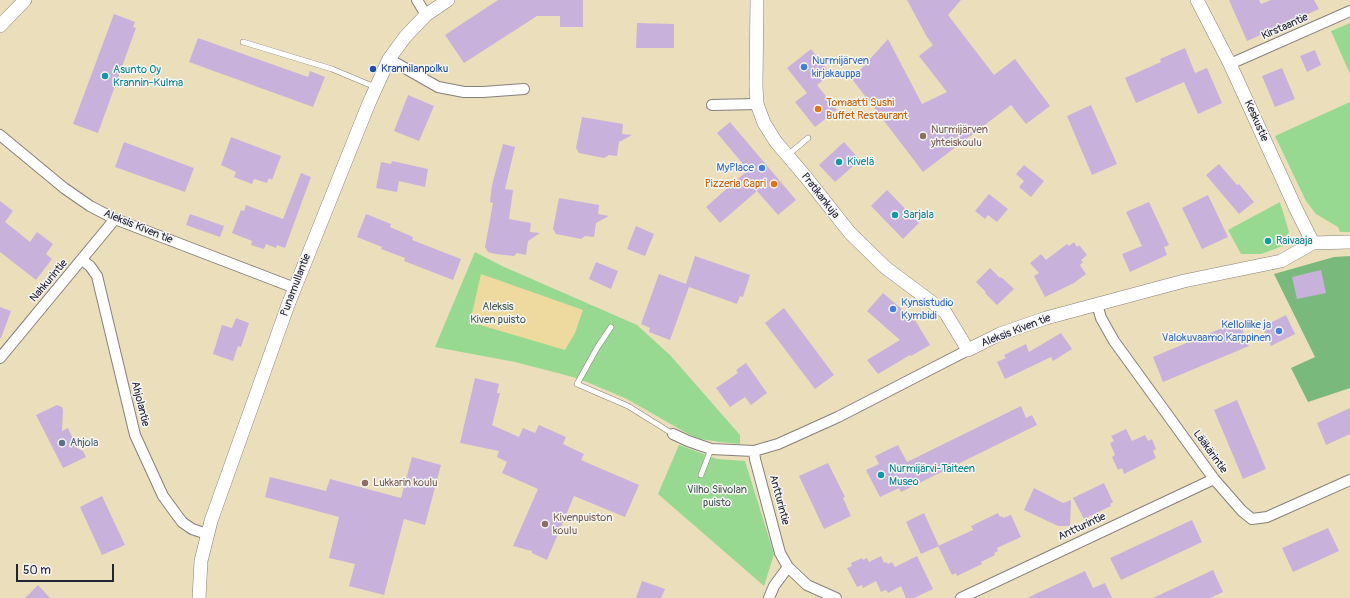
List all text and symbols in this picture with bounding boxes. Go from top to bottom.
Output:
street label: Kirstaantie [1260,11,1310,43]
place label: Nurmijärven kirjakauppa [812,54,869,80]
place label: Krannilanpolku [381,62,448,76]
marker: Nurmijärven kirjakauppa [799,62,809,72]
place label: Asunto Oy Krannin-Kulma [113,63,183,89]
marker: Krannilanpolku [368,64,378,74]
marker: Asunto Oy Krannin-Kulma [100,71,110,81]
place label: Tomaatti Sushi Buffet Restaurant [826,96,908,122]
street label: Keskustie [1241,98,1271,144]
marker: Tomaatti Sushi Buffet Restaurant [813,104,823,114]
place label: Nurmijärven yhteiskoulu [931,123,988,149]
marker: Nurmijärven yhteiskoulu [918,131,928,141]
place label: Kivelä [847,155,874,169]
marker: Kivelä [834,157,844,167]
place label: MyPlace [717,161,754,175]
marker: MyPlace [757,163,767,173]
street label: Pratikankuja [798,171,842,221]
place label: Pizzeria Capri [705,177,766,191]
marker: Pizzeria Capri [769,179,779,189]
street label: Aleksis Kiven tie [101,207,175,247]
place label: Sarjala [903,208,934,222]
marker: Sarjala [890,210,900,220]
place label: Raivaaja [1276,234,1313,248]
marker: Raivaaja [1263,236,1273,246]
street label: Punamullantie [278,252,314,318]
street label: Nahkurintie [27,257,71,305]
place label: Kynsistudio Kymbidi [901,296,953,322]
park label: Aleksis Kiven puisto [470,300,526,326]
marker: Kynsistudio Kymbidi [888,304,898,314]
street label: Aleksis Kiven tie [979,312,1053,350]
place label: Kelloliike ja Valokuvaamo Karppinen [1162,318,1271,344]
marker: Kelloliike ja Valokuvaamo Karppinen [1274,326,1284,336]
street label: Ahjolantie [128,380,152,428]
street label: Lääkärintie [1190,428,1230,476]
place label: Ahjola [70,436,98,450]
marker: Ahjola [57,438,67,448]
place label: Nurmijärvi-Taiteen Museo [889,462,975,488]
marker: Nurmijärvi-Taiteen Museo [876,470,886,480]
street label: Antturintie [766,473,792,527]
place label: Lukkarin koulu [373,476,438,490]
marker: Lukkarin koulu [360,478,370,488]
park label: Vilho Siivolan puisto [687,483,747,509]
street label: Antturintie [1056,510,1108,544]
place label: Kivenpuiston koulu [553,511,612,537]
marker: Kivenpuiston koulu [540,519,550,529]
scale bar [18,556,116,582]
text: 50 m [23,563,51,578]

